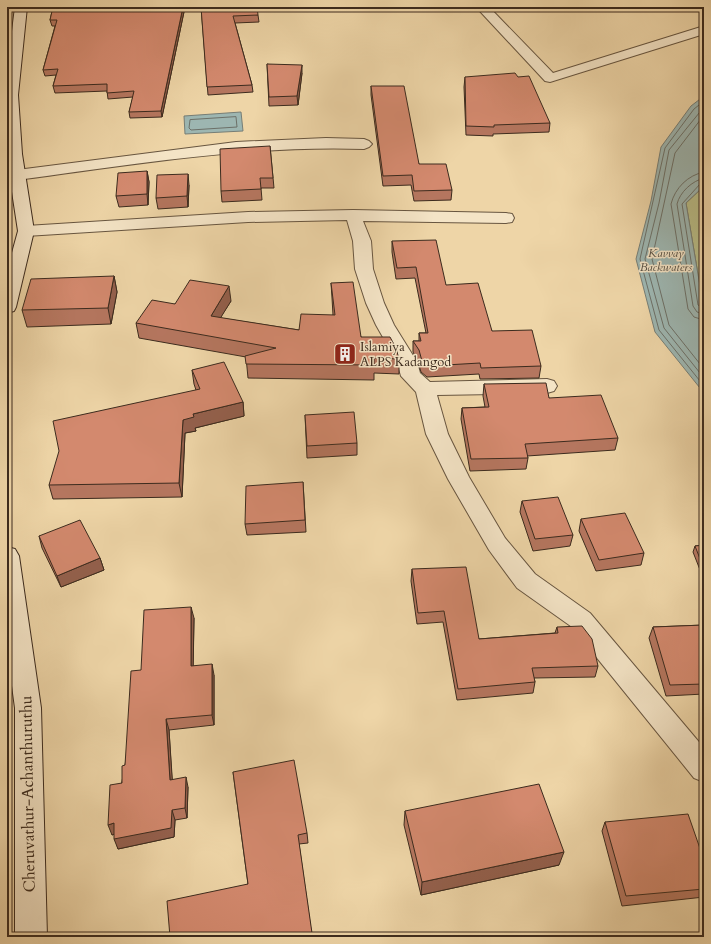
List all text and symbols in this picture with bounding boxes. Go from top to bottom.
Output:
water label: Kavvay Backwaters [640,245,692,275]
place label: Islamiya ALPS Kadangod [360,338,451,371]
building icon: Islamiya ALPS Kadangod [332,341,358,367]
street label: Cheruvathur-Achanthuruthu [15,695,41,893]

